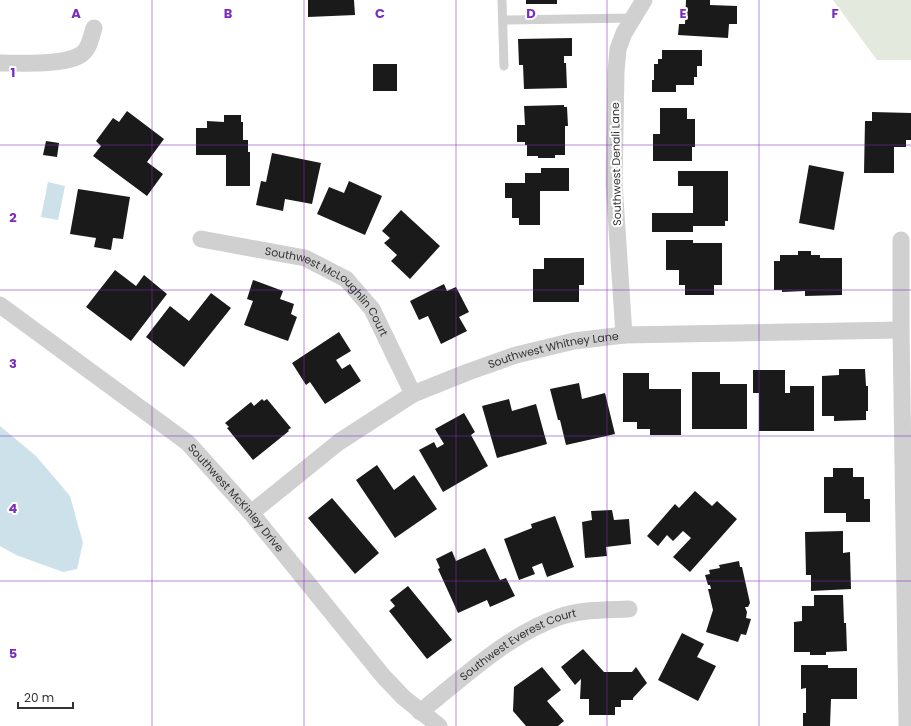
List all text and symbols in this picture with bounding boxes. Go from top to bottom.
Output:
text: A [71,4,81,23]
text: B [224,4,233,23]
text: C [375,4,385,23]
text: D [526,4,536,23]
text: E [679,4,687,23]
text: F [831,4,839,23]
text: 1 [11,63,15,82]
street label: Southwest Denali Lane [607,102,625,226]
text: 2 [9,208,17,227]
street label: Southwest McLoughlin Court [264,243,392,339]
street label: Southwest Whitney Lane [486,328,620,372]
text: 3 [9,354,17,373]
street label: Southwest McKinley Drive [184,440,288,556]
text: 4 [9,499,18,518]
street label: Southwest Everest Court [456,605,577,684]
text: 5 [9,644,17,663]
scale bar [18,684,73,710]
text: 20 m [24,689,54,706]

